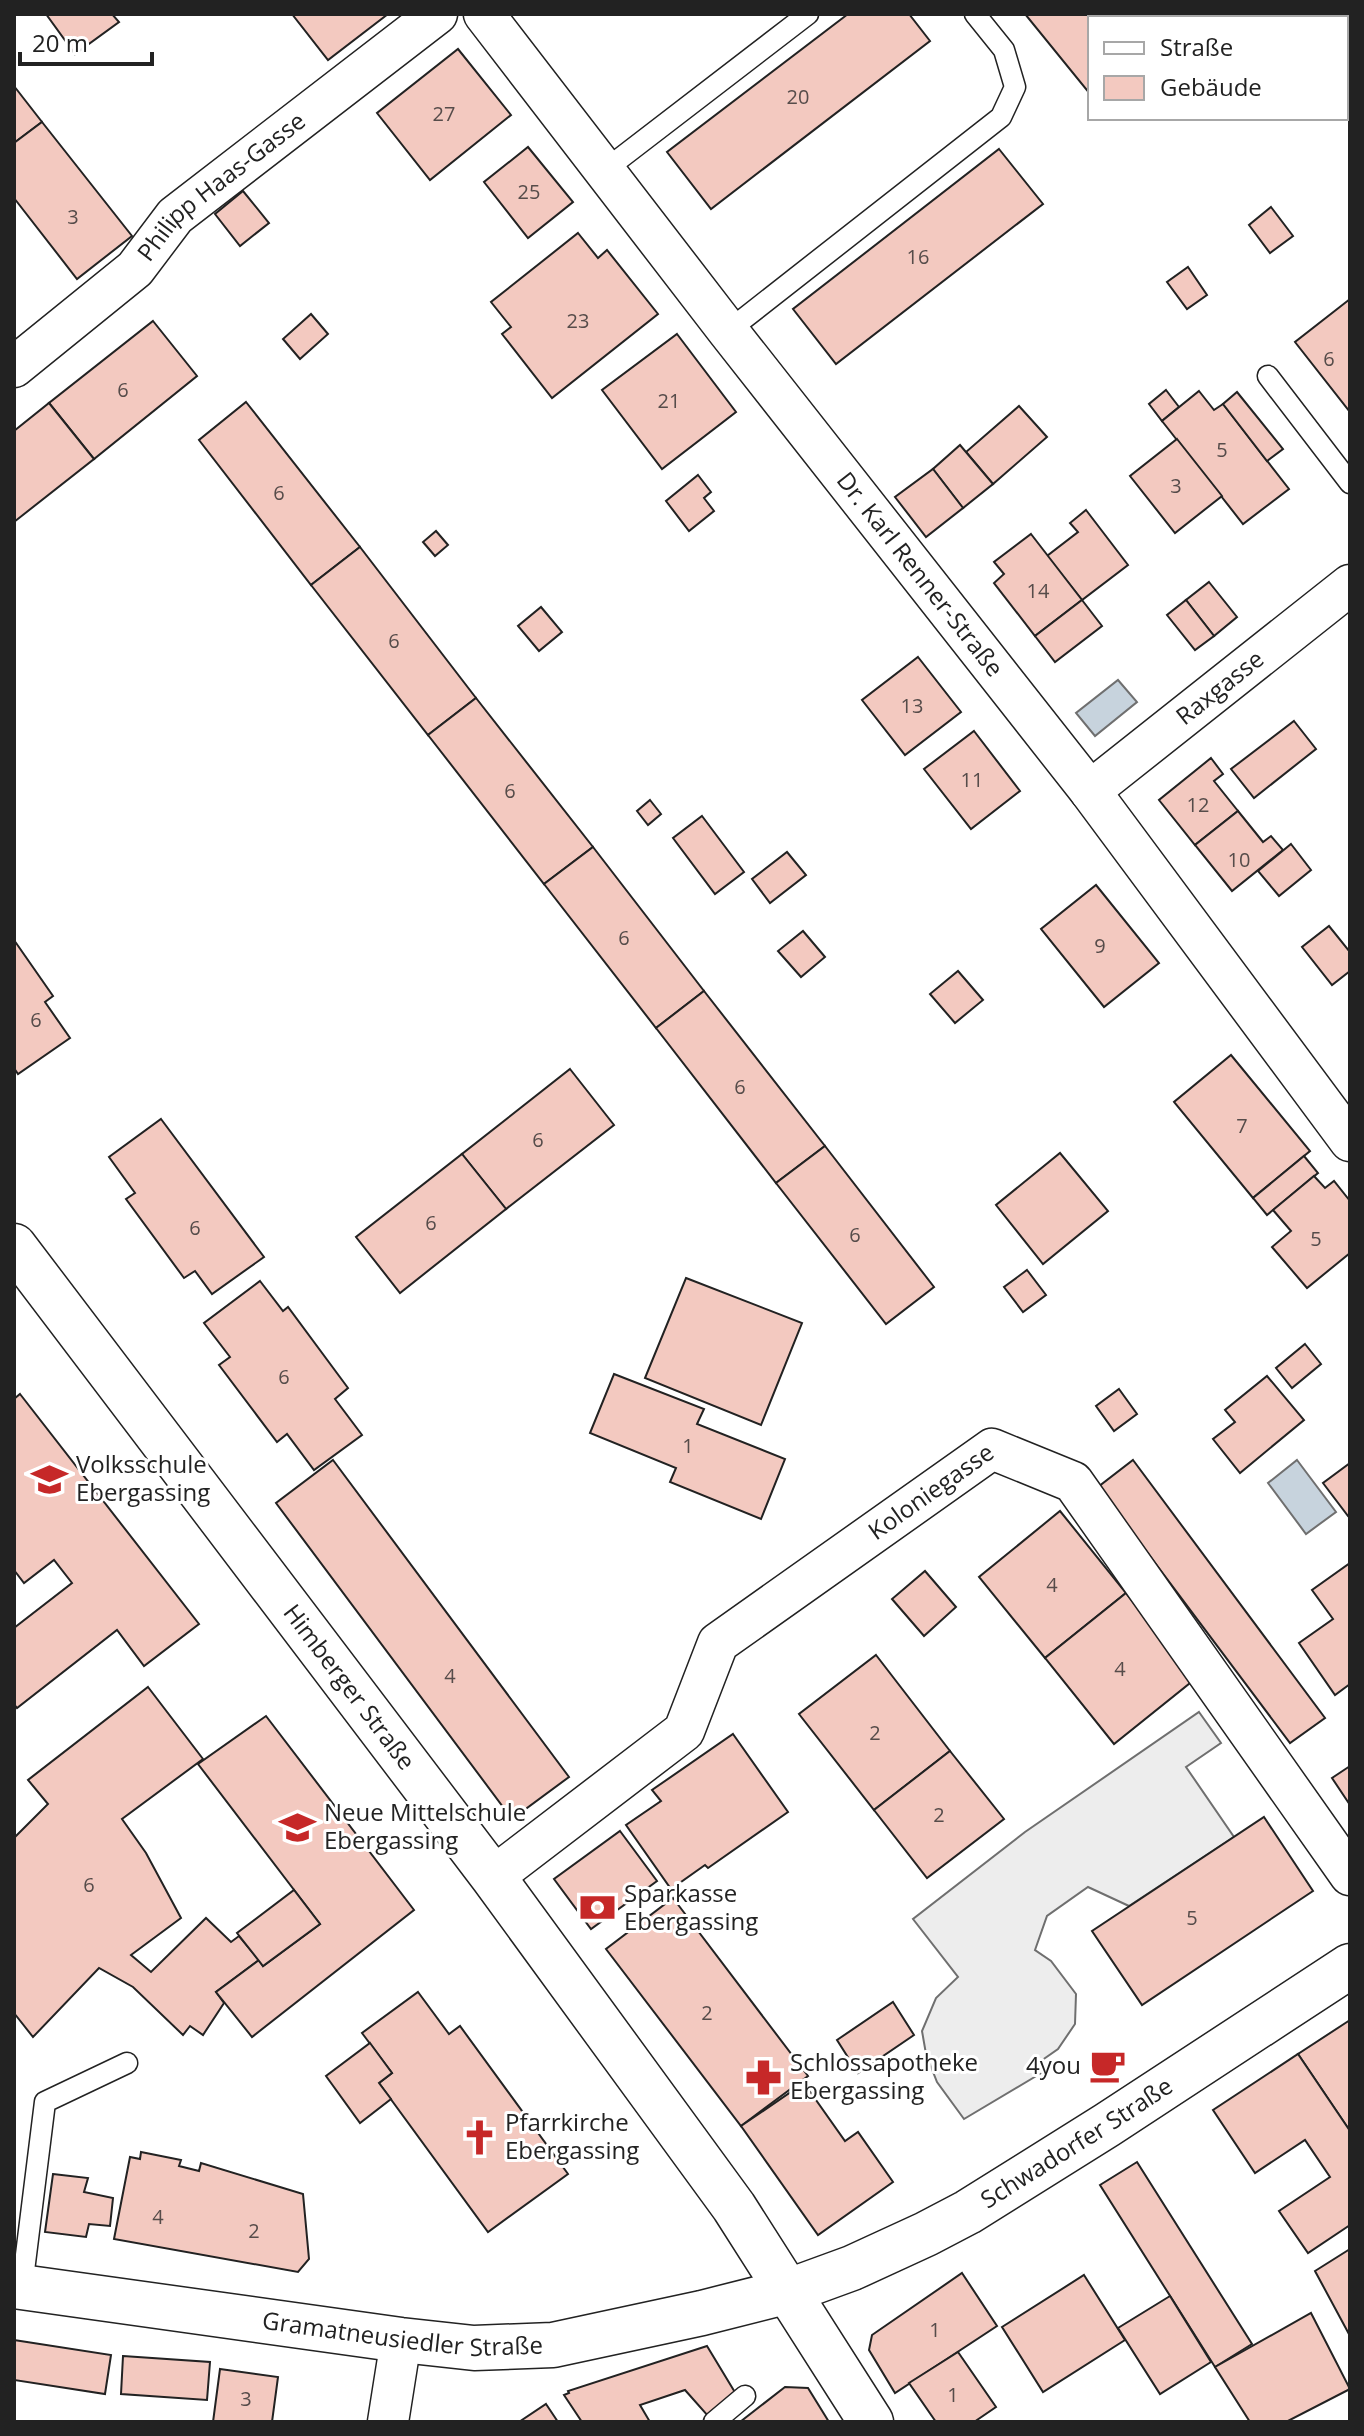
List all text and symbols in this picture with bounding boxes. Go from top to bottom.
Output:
scale bar [20,16,152,66]
legend [1088,16,1348,120]
text: 20 m [32,26,88,59]
text: Straße [1160,30,1233,63]
text: Gebäude [1160,70,1262,103]
house number: 20 [787,83,809,110]
house number: 27 [433,100,455,127]
street label: Philipp Haas-Gasse [129,104,311,267]
house number: 25 [518,178,540,205]
house number: 3 [67,203,79,230]
house number: 16 [907,243,929,270]
house number: 23 [567,307,589,334]
house number: 6 [1323,345,1335,372]
house number: 6 [117,376,129,403]
house number: 21 [658,387,680,414]
house number: 5 [1216,436,1228,463]
street label: Dr. Karl Renner-Straße [830,464,1012,683]
house number: 3 [1170,472,1182,499]
house number: 6 [273,479,285,506]
house number: 14 [1027,577,1050,604]
house number: 6 [388,627,400,654]
street label: Raxgasse [1168,642,1270,732]
house number: 13 [901,692,923,719]
house number: 11 [961,766,983,793]
house number: 6 [504,777,516,804]
house number: 12 [1187,791,1209,818]
house number: 10 [1228,846,1250,873]
house number: 6 [618,924,630,951]
house number: 9 [1094,932,1106,959]
house number: 6 [30,1006,42,1033]
house number: 6 [734,1073,746,1100]
house number: 7 [1236,1112,1248,1139]
house number: 6 [532,1126,544,1153]
house number: 6 [425,1209,437,1236]
house number: 6 [189,1214,201,1241]
house number: 6 [849,1221,861,1248]
house number: 5 [1310,1225,1322,1252]
house number: 6 [278,1363,290,1390]
house number: 1 [682,1432,694,1459]
street label: Koloniegasse [861,1435,1000,1547]
place label: Volksschule Ebergassing [76,1447,210,1508]
school or university icon: Volksschule Ebergassing [31,1460,69,1498]
house number: 4 [1046,1571,1058,1598]
street label: Himberger Straße [277,1597,424,1776]
house number: 4 [1114,1655,1126,1682]
house number: 4 [444,1662,456,1689]
house number: 2 [869,1719,881,1746]
place label: Neue Mittelschule Ebergassing [324,1795,526,1856]
house number: 2 [933,1801,945,1828]
school or university icon: Neue Mittelschule Ebergassing [279,1808,317,1846]
house number: 6 [83,1871,95,1898]
place label: Sparkasse Ebergassing [624,1876,758,1937]
bank icon: Sparkasse Ebergassing [579,1889,617,1927]
house number: 5 [1186,1904,1198,1931]
house number: 2 [701,1999,713,2026]
place label: Schlossapotheke Ebergassing [790,2045,978,2106]
cafe icon: 4you [1088,2047,1126,2085]
place label: 4you [1026,2048,1081,2081]
pharmacy icon: Schlossapotheke Ebergassing [745,2058,783,2096]
street label: Schwadorfer Straße [974,2069,1178,2215]
place label: Pfarrkirche Ebergassing [505,2105,639,2166]
church icon: Pfarrkirche Ebergassing [460,2118,498,2156]
house number: 4 [152,2203,164,2230]
house number: 2 [248,2217,260,2244]
street label: Gramatneusiedler Straße [260,2303,543,2363]
house number: 1 [929,2316,941,2343]
house number: 1 [947,2381,959,2408]
house number: 3 [240,2385,252,2412]

